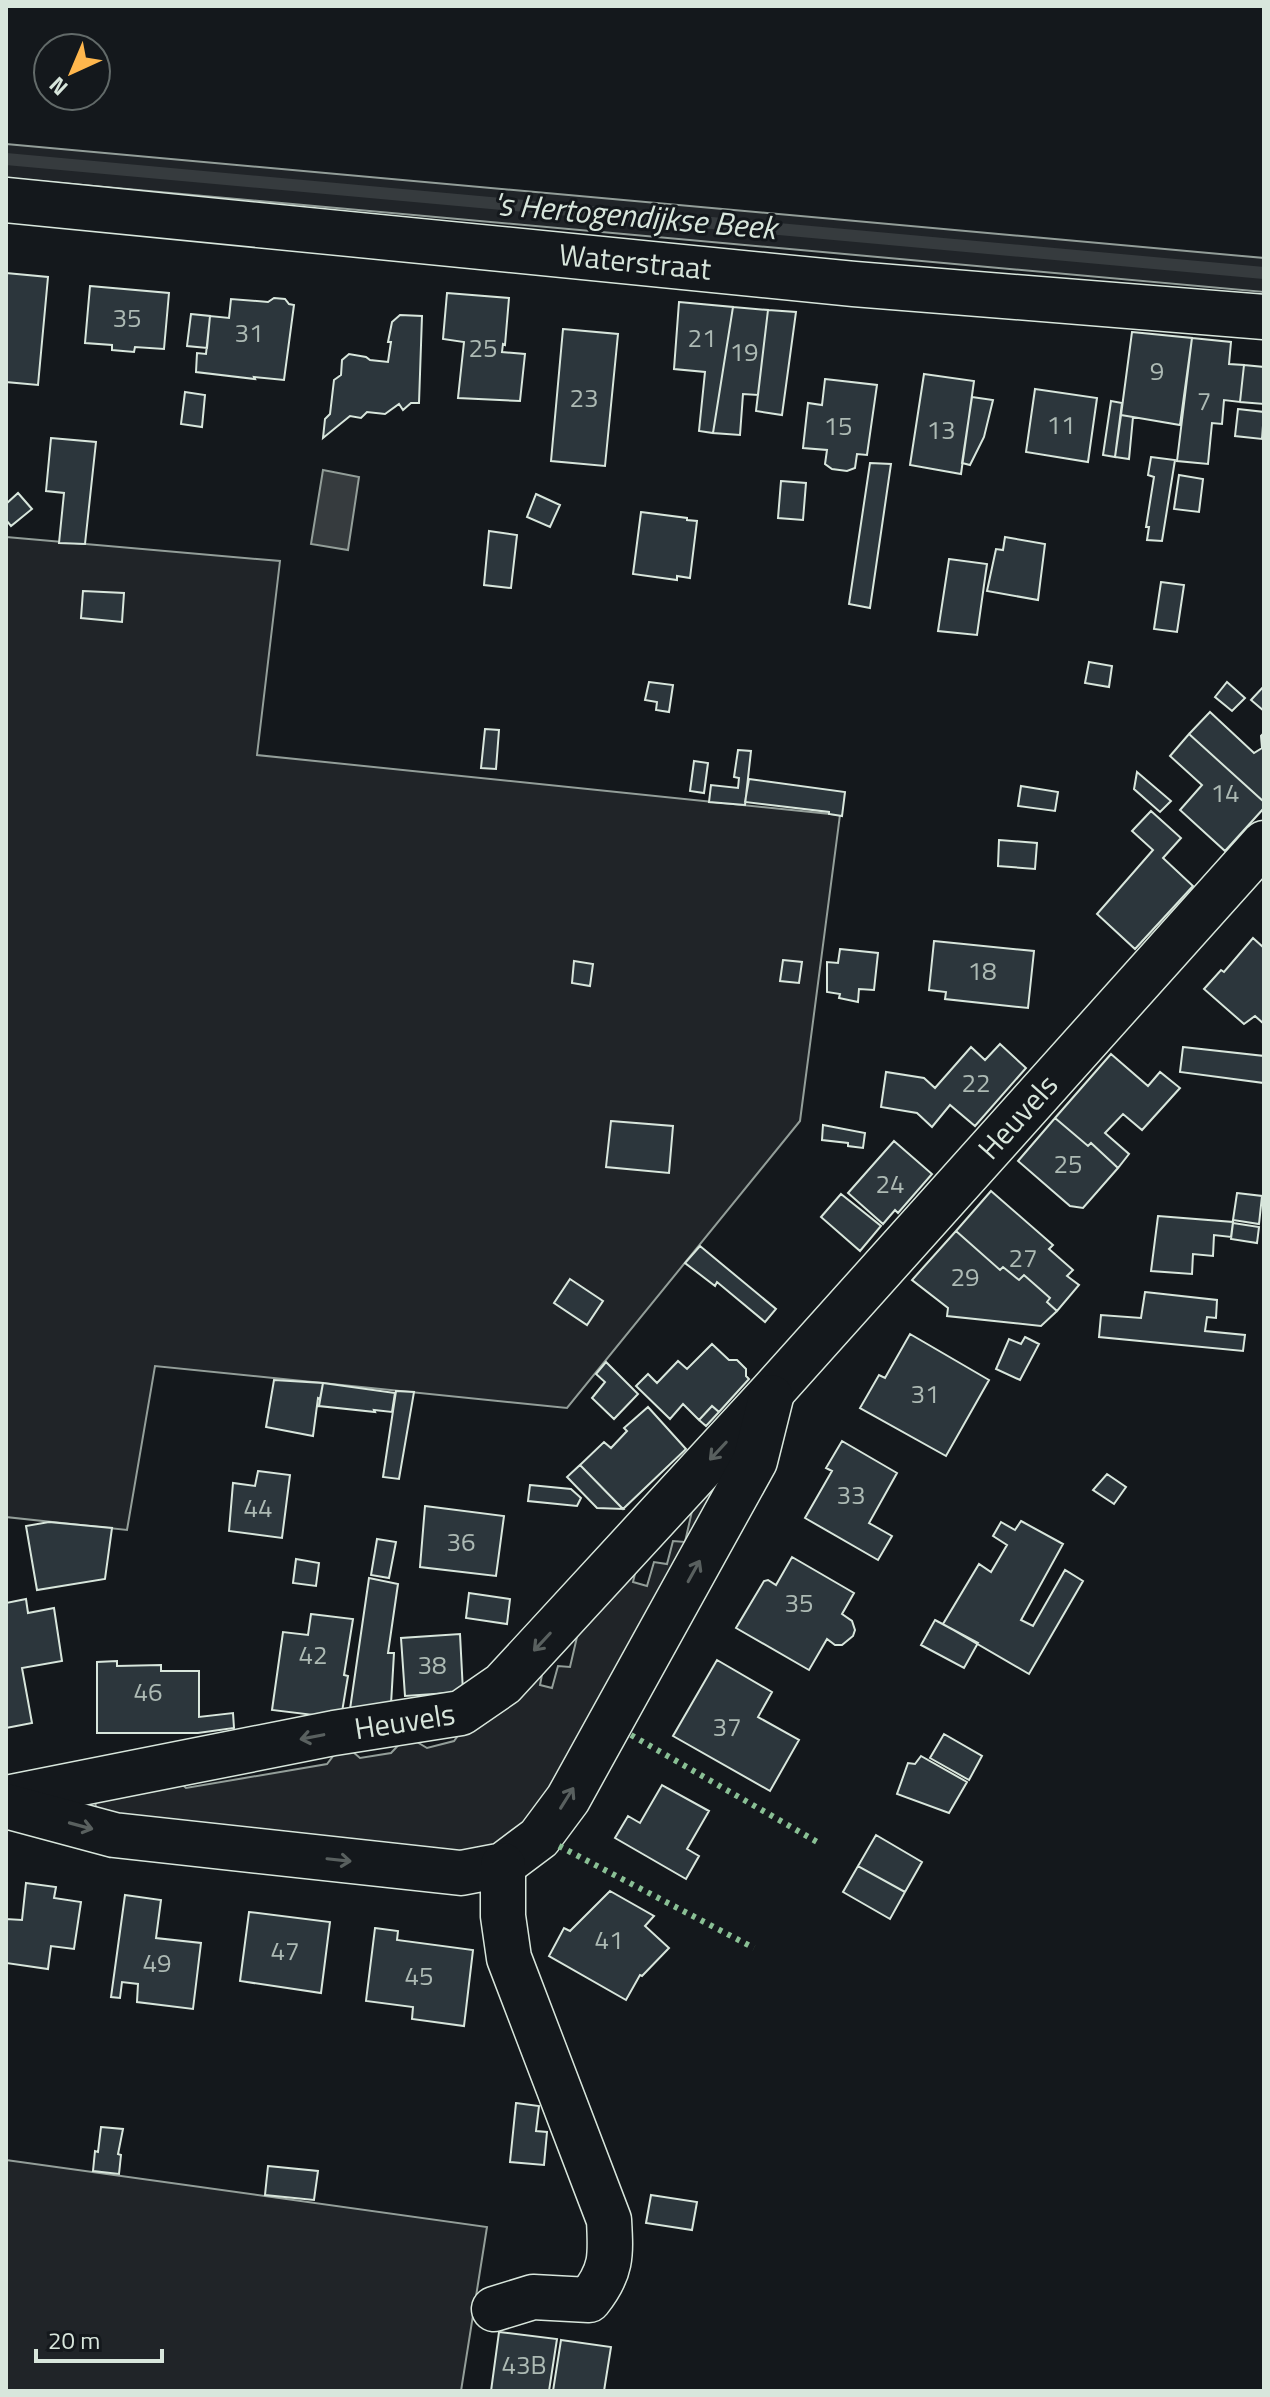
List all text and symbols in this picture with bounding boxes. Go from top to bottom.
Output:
north arrow [32,32,112,112]
text: N [41,69,75,104]
water label: 's Hertogendijkse Beek [492,179,782,252]
street label: Waterstraat [557,231,714,292]
house number: 35 [112,298,142,337]
house number: 31 [234,313,264,352]
house number: 21 [687,318,717,357]
house number: 25 [468,328,498,367]
house number: 19 [729,332,759,371]
house number: 9 [1150,351,1164,390]
house number: 23 [569,378,599,417]
house number: 7 [1197,381,1211,420]
house number: 11 [1046,405,1076,444]
house number: 15 [823,406,853,445]
house number: 13 [926,410,956,449]
house number: 14 [1210,773,1240,812]
house number: 18 [967,951,997,990]
house number: 22 [961,1063,991,1102]
street label: Heuvels [967,1063,1068,1170]
house number: 25 [1053,1144,1083,1183]
house number: 24 [875,1164,905,1203]
house number: 27 [1008,1238,1038,1277]
house number: 29 [950,1257,980,1296]
house number: 31 [910,1374,940,1413]
one-way arrow [710,1440,728,1460]
house number: 33 [836,1475,866,1514]
house number: 44 [243,1488,273,1527]
house number: 36 [446,1522,476,1561]
one-way arrow [686,1560,702,1583]
house number: 35 [784,1583,814,1622]
one-way arrow [534,1631,552,1651]
house number: 42 [298,1635,328,1674]
house number: 38 [417,1645,447,1684]
house number: 46 [133,1672,163,1711]
street label: Heuvels [351,1690,458,1751]
house number: 37 [712,1707,742,1746]
one-way arrow [299,1731,325,1746]
one-way arrow [560,1787,576,1810]
one-way arrow [68,1819,94,1834]
one-way arrow [325,1852,352,1867]
house number: 41 [594,1920,624,1959]
house number: 47 [270,1931,300,1970]
house number: 49 [142,1943,172,1982]
house number: 45 [404,1956,434,1995]
scale bar [36,2313,162,2363]
text: 20 m [48,2322,100,2358]
house number: 43B [501,2345,547,2384]

